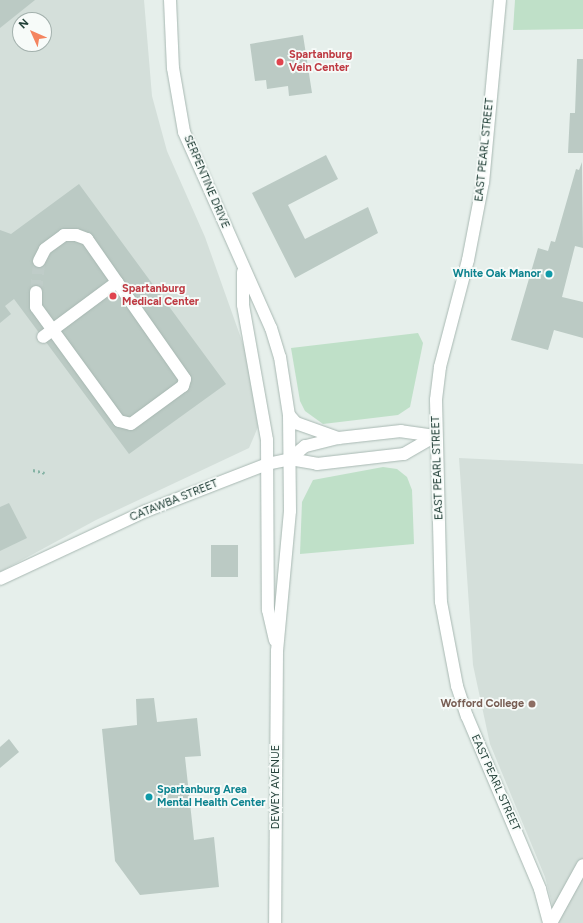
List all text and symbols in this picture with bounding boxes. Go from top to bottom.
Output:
north arrow [12,12,52,52]
text: N [16,16,31,31]
place label: Spartanburg Vein Center [289,49,352,75]
marker: Spartanburg Vein Center [274,56,286,68]
street label: EAST PEARL STREET [473,98,497,202]
street label: SERPENTINE DRIVE [180,133,232,231]
place label: White Oak Manor [453,267,541,281]
marker: White Oak Manor [544,269,554,279]
place label: Spartanburg Medical Center [122,283,199,309]
marker: Spartanburg Medical Center [107,290,119,302]
street label: EAST PEARL STREET [430,416,446,520]
street label: CATAWBA STREET [128,477,220,525]
place label: Wofford College [440,697,524,711]
marker: Wofford College [527,699,537,709]
street label: EAST PEARL STREET [468,733,522,833]
street label: DEWEY AVENUE [269,745,283,829]
place label: Spartanburg Area Mental Health Center [157,784,265,810]
marker: Spartanburg Area Mental Health Center [144,792,154,802]

